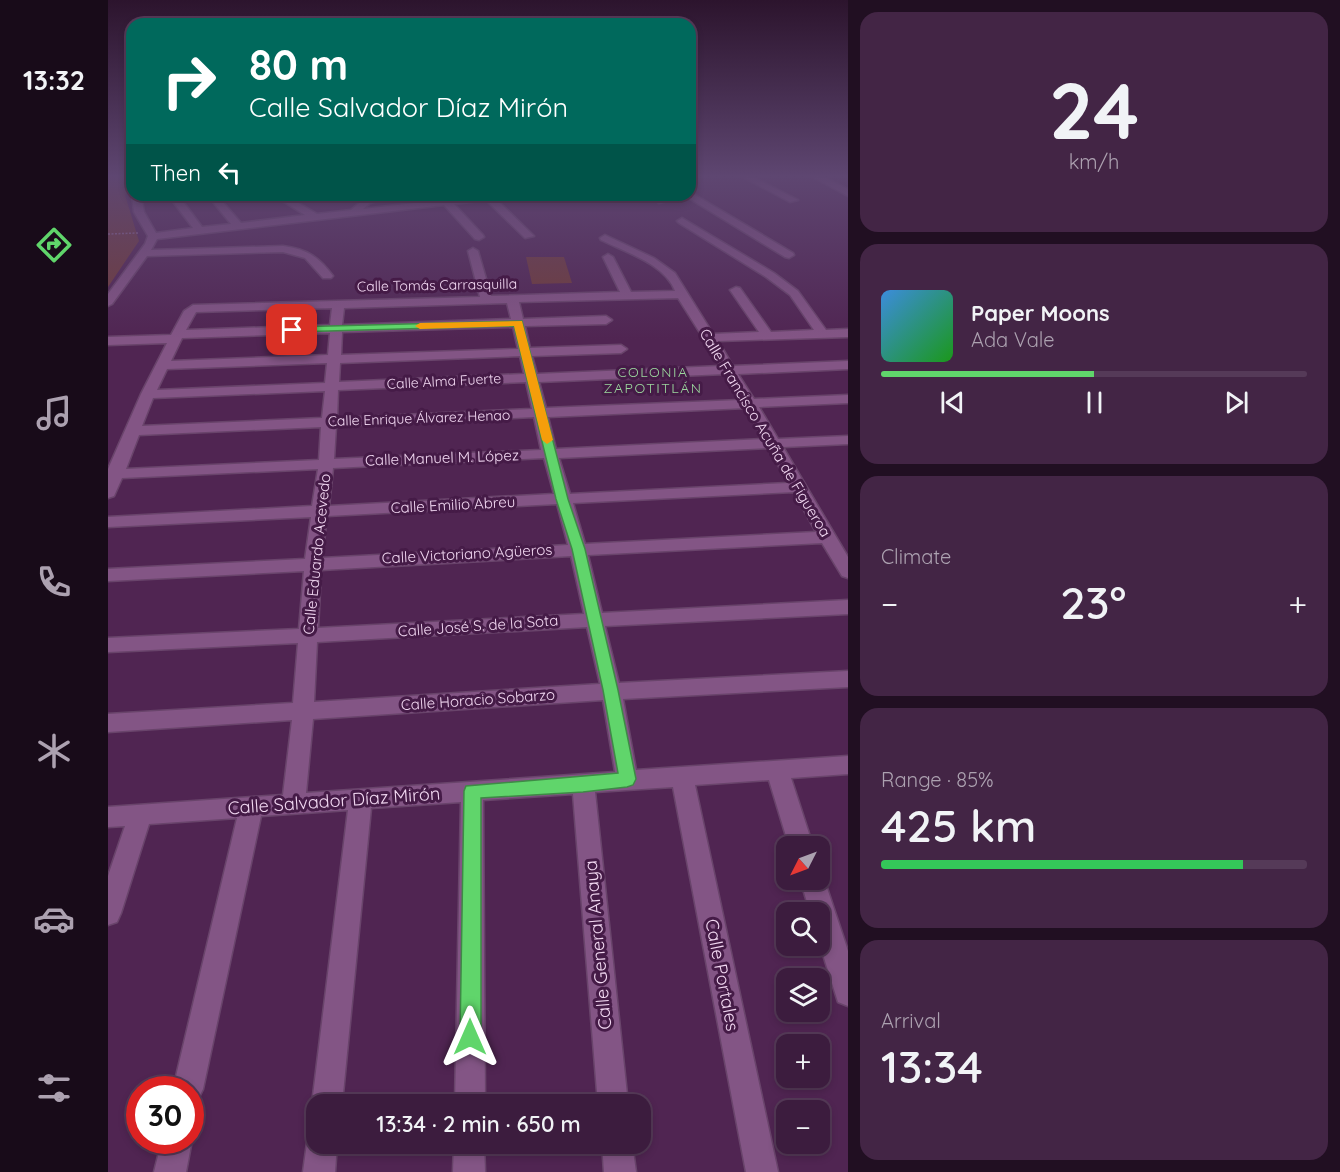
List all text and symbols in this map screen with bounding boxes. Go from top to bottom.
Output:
text: 80 m [249,38,348,91]
icon: right [150,42,228,120]
text: 24 [1049,61,1139,159]
text: 13:32 [23,63,85,97]
text: Calle Salvador Díaz Mirón [249,90,568,124]
text: km/h [1069,149,1119,174]
icon: left [213,156,246,189]
text: Then [150,159,201,187]
icon: directions [33,224,75,266]
street label: Calle Tomás Carrasquilla [357,275,517,295]
text: Paper Moons [971,299,1110,327]
pin [266,304,317,355]
icon: arrive [275,313,308,346]
street label: Calle Francisco Acuña de Figueroa [695,325,835,540]
text: Ada Vale [971,327,1055,352]
district label: COLONIA ZAPOTITLÁN [604,363,702,397]
street label: Calle Alma Fuerte [386,369,502,393]
icon: previous [936,386,969,419]
icon: pause [1078,386,1111,419]
icon: next [1220,386,1253,419]
icon: music [33,392,75,434]
street label: Calle Enrique Álvarez Henao [327,406,511,430]
street label: Calle Manuel M. López [365,445,519,470]
street label: Calle Eduardo Acevedo [299,473,334,635]
street label: Calle Emilio Abreu [390,492,516,517]
street label: Calle Victoriano Agüeros [381,540,553,567]
text: Climate [881,544,951,569]
icon: phone [33,561,75,603]
text: 23° [1060,574,1126,630]
text: − [881,583,898,624]
text: + [1288,583,1307,624]
street label: Calle José S. de la Sota [397,610,559,641]
street label: Calle Horacio Sobarzo [400,685,556,714]
icon: climate [33,730,75,772]
text: Range · 85% [881,767,994,792]
street label: Calle Salvador Díaz Mirón [227,782,441,819]
text: 425 km [881,797,1036,853]
north arrow [776,836,830,890]
map controls [776,836,830,1154]
street label: Calle General Anaya [579,859,616,1031]
icon: car [33,898,75,940]
button: search [776,902,830,956]
street label: Calle Portales [700,917,745,1033]
button: layers [776,968,830,1022]
position arrow [438,1005,502,1069]
text: Arrival [881,1008,941,1033]
button: + [776,1034,830,1088]
text: 13:34 [881,1038,983,1094]
icon: filters [33,1067,75,1109]
speed limit sign: 30 [126,1076,204,1154]
button: − [776,1100,830,1154]
text: 13:34 · 2 min · 650 m [376,1110,581,1138]

